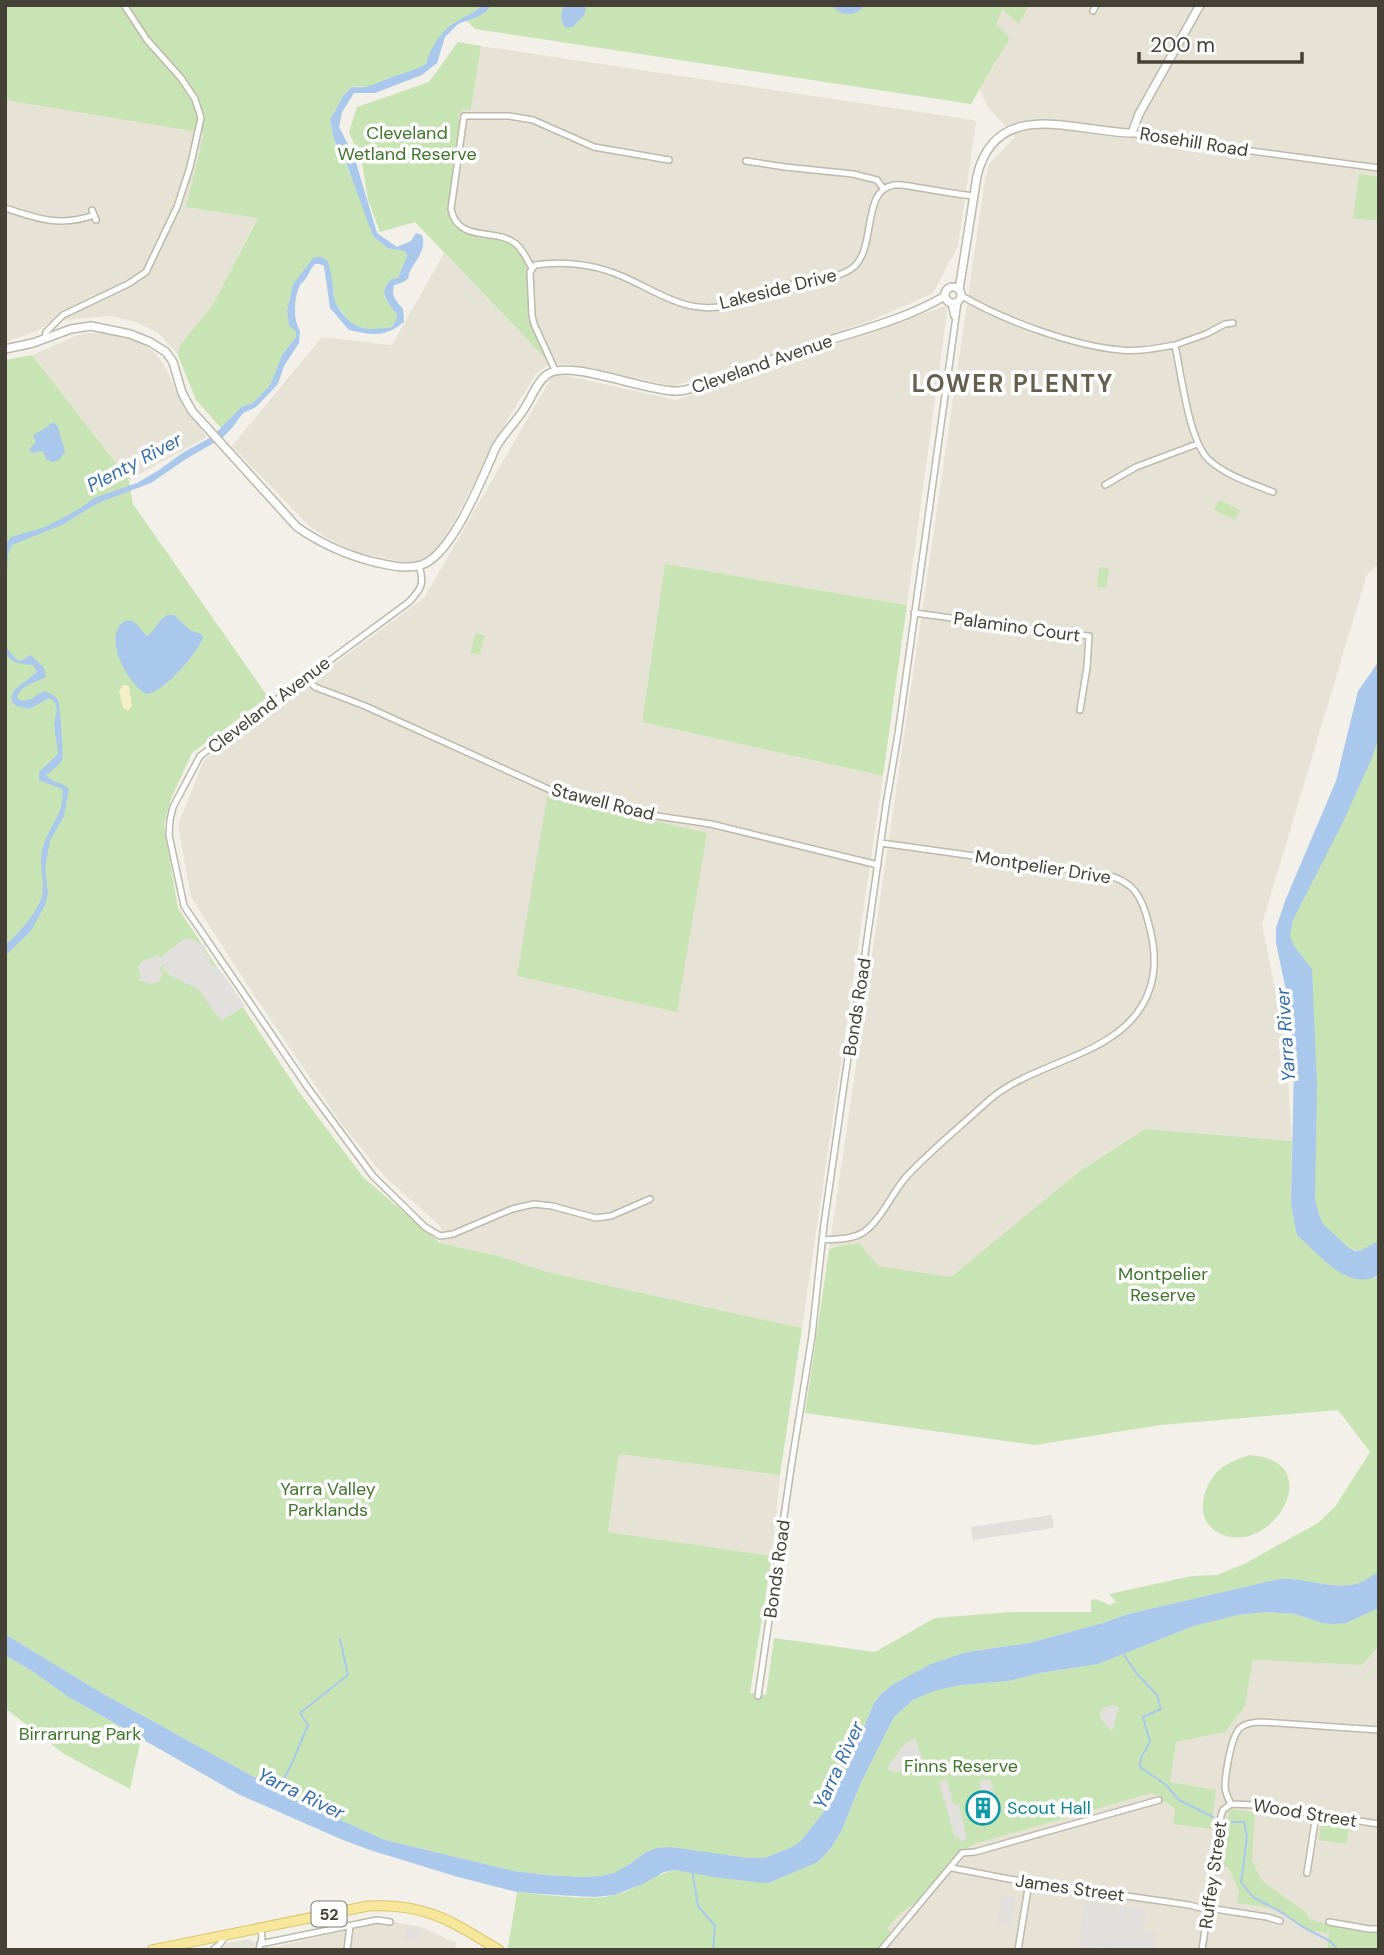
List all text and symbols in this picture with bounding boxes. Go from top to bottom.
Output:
scale bar [1139,21,1302,65]
text: 200 m [1150,31,1215,59]
park label: Cleveland Wetland Reserve [337,121,477,166]
street label: Rosehill Road [1138,122,1250,162]
street label: Lakeside Drive [717,263,839,315]
street label: Cleveland Avenue [688,329,836,399]
district label: LOWER PLENTY [912,368,1114,399]
water label: Plenty River [82,427,187,498]
street label: Palamino Court [952,606,1082,648]
street label: Cleveland Avenue [203,651,335,759]
street label: Stawell Road [549,778,657,826]
street label: Montpelier Drive [973,844,1113,890]
street label: Bonds Road [837,956,877,1058]
water label: Yarra River [1270,986,1301,1083]
park label: Montpelier Reserve [1118,1262,1208,1307]
park label: Yarra Valley Parklands [280,1477,376,1522]
street label: Bonds Road [758,1518,796,1620]
water label: Yarra River [807,1716,870,1813]
park label: Birrarrung Park [19,1722,141,1746]
park label: Finns Reserve [904,1754,1018,1778]
water label: Yarra River [253,1762,349,1826]
building icon: Scout Hall [964,1789,1002,1827]
street label: Wood Street [1251,1793,1359,1833]
place label: Scout Hall [1007,1796,1091,1820]
street label: Ruffey Street [1194,1820,1232,1930]
street label: James Street [1014,1868,1126,1908]
road number: 52 [312,1902,346,1926]

